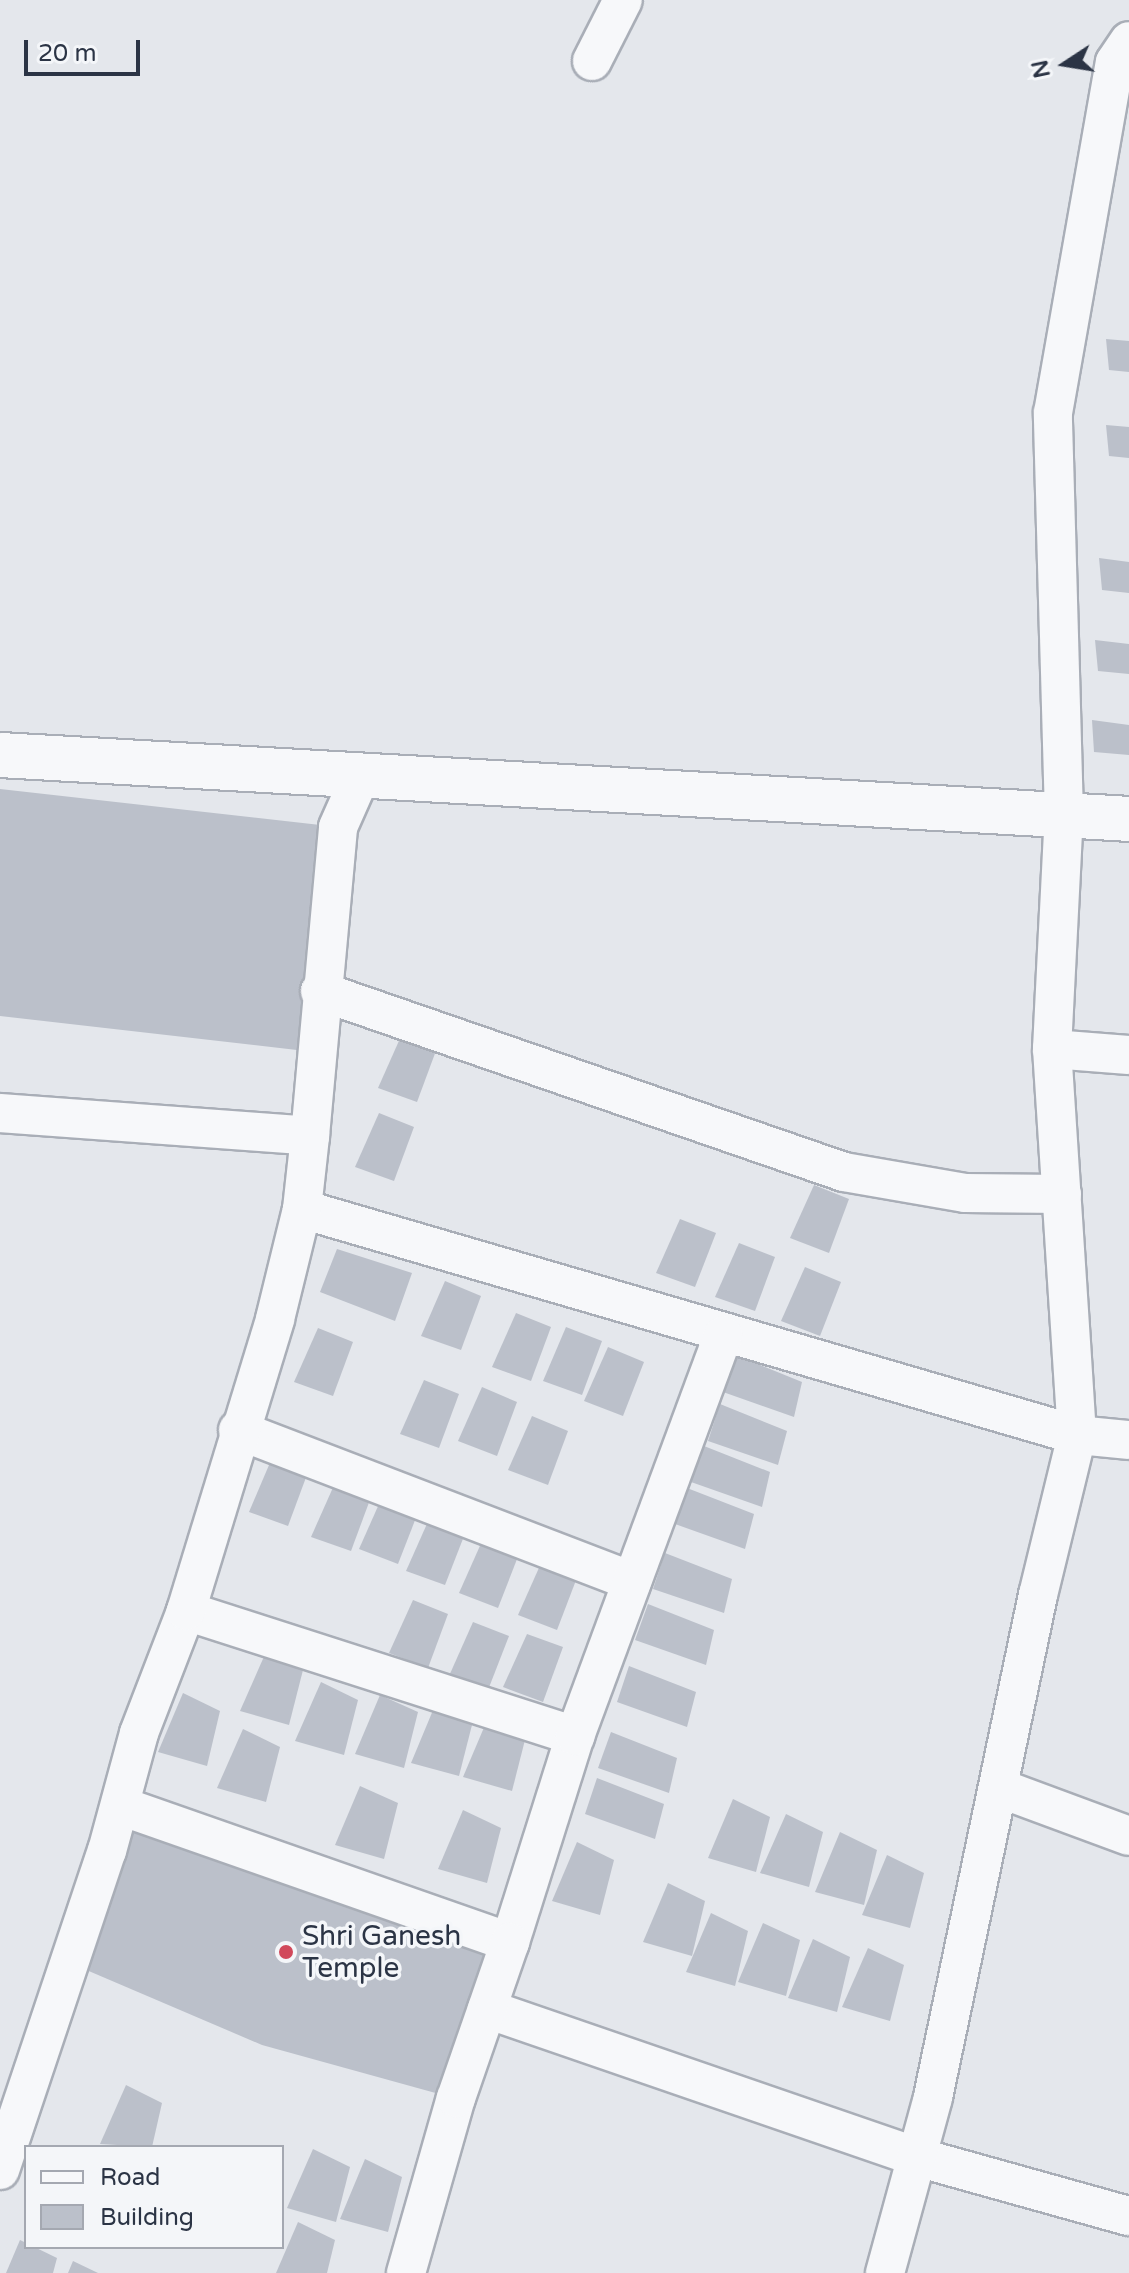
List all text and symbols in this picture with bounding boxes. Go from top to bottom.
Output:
scale bar [28,24,144,74]
north arrow [1025,24,1105,104]
text: 20 m [38,39,96,68]
text: N [1027,58,1056,80]
place label: Shri Ganesh Temple [302,1919,461,1985]
marker: Shri Ganesh Temple [277,1943,295,1961]
legend [24,2145,284,2249]
text: Road [100,2163,160,2192]
text: Building [100,2203,194,2232]

